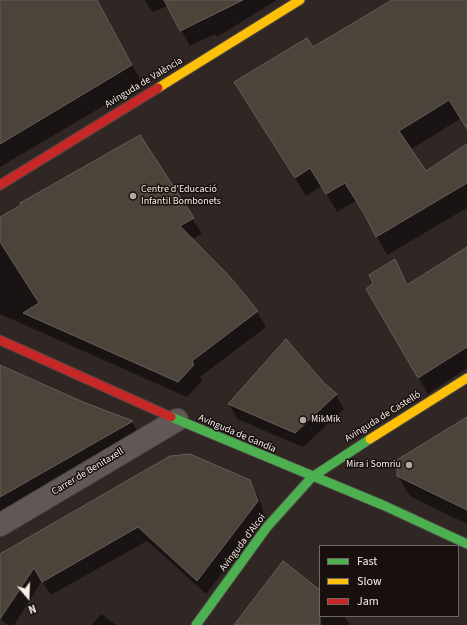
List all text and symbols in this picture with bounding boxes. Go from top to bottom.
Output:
street label: Avinguda de València [103,55,185,111]
place label: Centre d'Educació Infantil Bombonets [141,184,221,208]
marker: Centre d'Educació Infantil Bombonets [128,191,138,201]
street label: Avinguda de Castelló [343,389,423,445]
street label: Avinguda de Gandia [196,412,278,456]
place label: MikMik [311,414,340,426]
marker: MikMik [298,415,308,425]
street label: Carrer de Benitaxell [50,446,126,498]
place label: Mira i Somriu [346,459,401,471]
marker: Mira i Somriu [404,460,414,470]
street label: Avinguda d'Alcoi [218,512,268,574]
legend [319,545,459,617]
text: Fast [357,553,377,570]
text: Slow [357,573,382,590]
north arrow [8,577,48,617]
text: Jam [357,593,379,610]
text: N [26,601,38,617]

